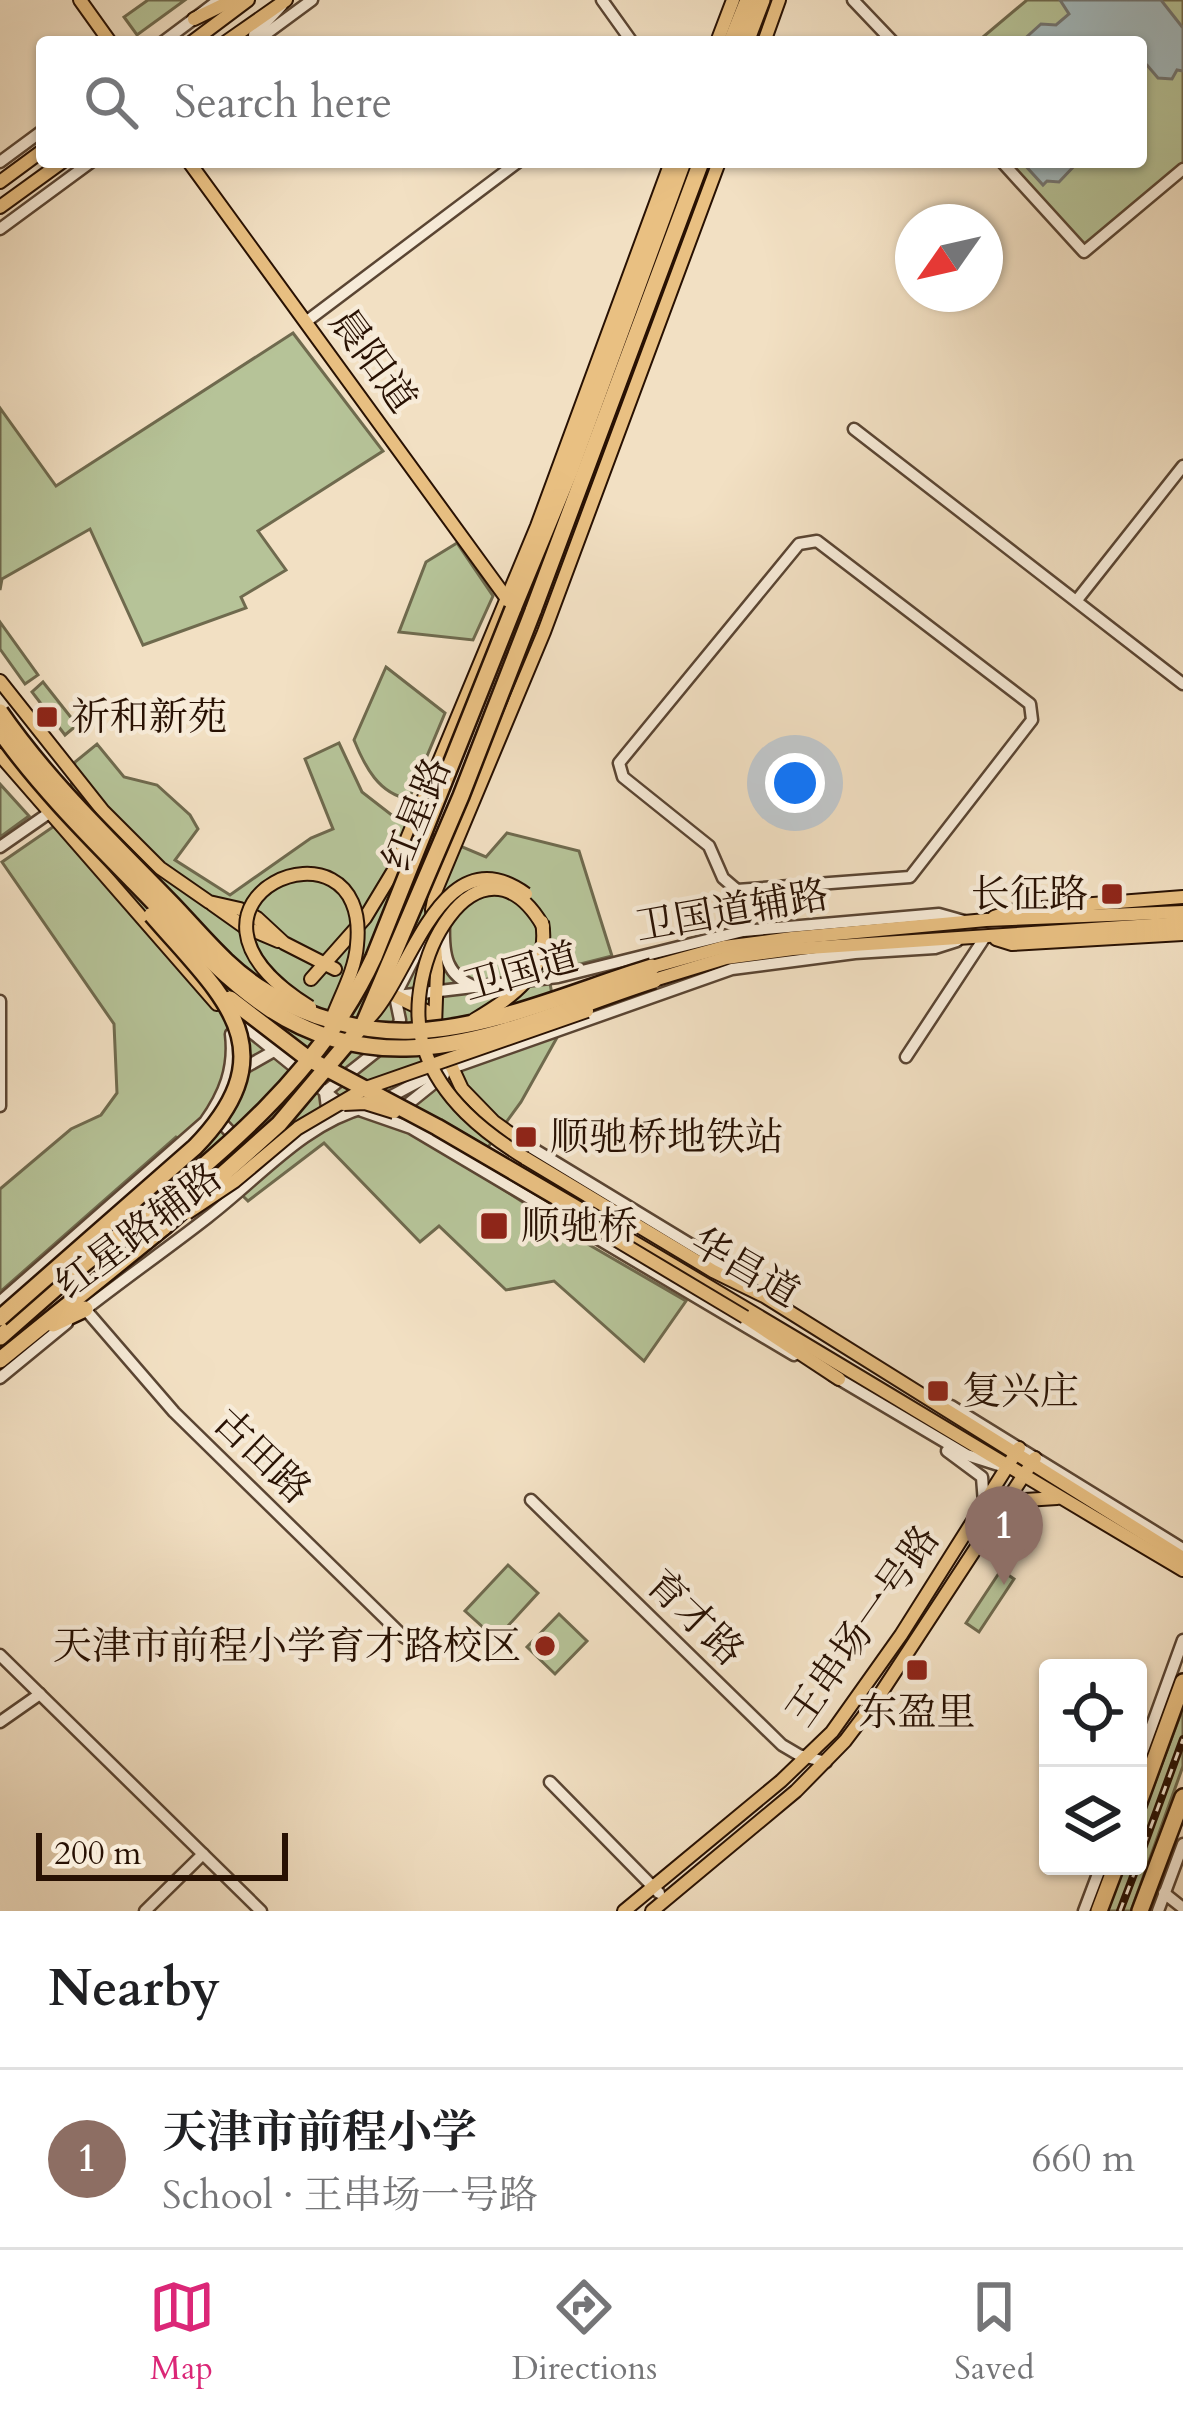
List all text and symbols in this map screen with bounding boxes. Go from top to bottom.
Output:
search box [36,36,1147,168]
icon: search [78,69,144,135]
text: Search here [174,72,392,133]
north arrow [895,204,1003,312]
street label: 晨阳道 [317,298,429,424]
place label: 祈和新苑 [71,691,227,744]
marker: 祈和新苑 [34,704,60,730]
street label: 红星路 [371,750,463,878]
your location [765,753,825,813]
street label: 卫国道辅路 [631,868,833,954]
place label: 长征路 [971,868,1088,921]
marker: 长征路 [1099,881,1125,907]
street label: 卫国道 [457,930,585,1014]
place label: 顺驰桥地铁站 [550,1111,784,1164]
marker: 顺驰桥地铁站 [513,1124,539,1150]
street label: 红星路辅路 [45,1151,233,1311]
place label: 顺驰桥 [521,1200,638,1253]
marker: 顺驰桥 [478,1210,510,1242]
street label: 华昌道 [681,1216,809,1320]
place label: 复兴庄 [962,1365,1079,1418]
marker: 复兴庄 [925,1378,951,1404]
street label: 古田路 [202,1396,322,1516]
pin: 1 [965,1486,1043,1585]
street label: 王串场一号路 [774,1515,952,1737]
street label: 育才路 [635,1558,755,1678]
place label: 天津市前程小学育才路校区 [53,1620,521,1673]
marker: 天津市前程小学育才路校区 [532,1633,558,1659]
marker: 东盈里 [904,1657,930,1683]
map controls [1039,1659,1147,1875]
button: locate [1039,1659,1147,1767]
place label: 东盈里 [858,1686,976,1739]
button: layers [1039,1767,1147,1875]
scale bar [36,1827,288,1880]
text: 200 m [54,1831,141,1876]
text: Nearby [48,1954,220,2024]
text: 天津市前程小学 [162,2102,477,2163]
text: 1 [77,2132,97,2185]
text: 660 m [1032,2132,1135,2185]
text: School · 王串场一号路 [162,2169,538,2222]
tab: Map [149,2274,215,2391]
tab: Directions [512,2274,657,2391]
tab: Saved [954,2274,1034,2391]

